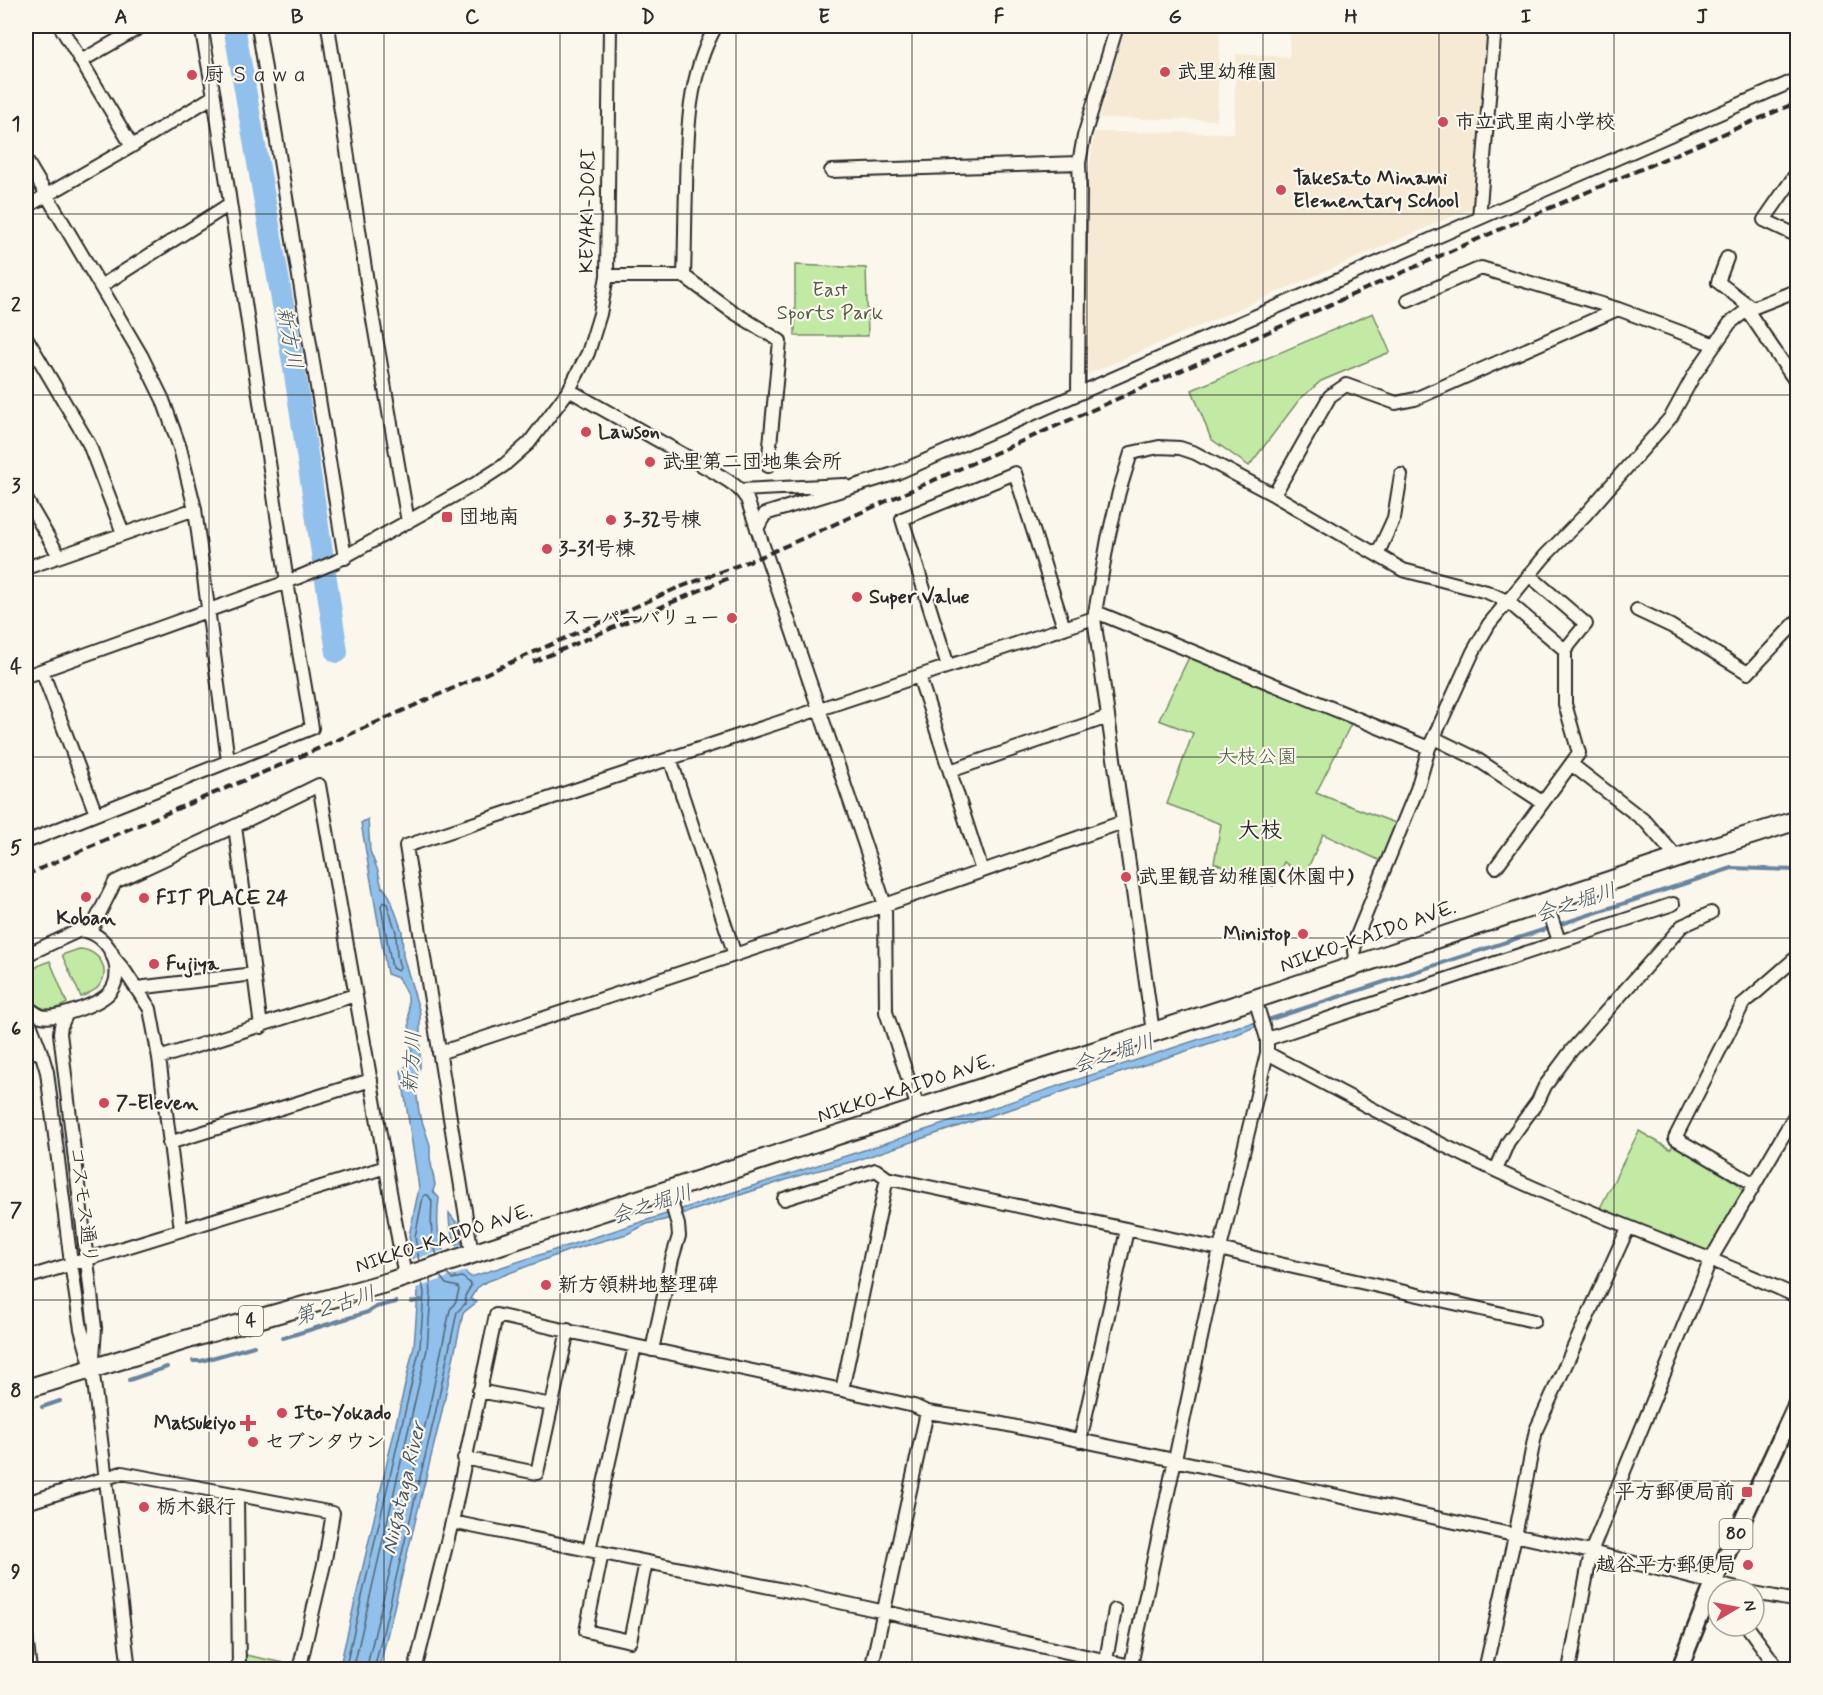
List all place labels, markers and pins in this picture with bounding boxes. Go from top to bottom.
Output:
place label: 武里幼稚園 [1177,59,1277,86]
place label: 厨 Ｓａｗａ [204,62,309,89]
marker: 武里幼稚園 [1158,65,1172,79]
marker: 厨 Ｓａｗａ [185,68,199,82]
place label: 市立武里南小学校 [1455,109,1615,136]
marker: 市立武里南小学校 [1436,115,1450,129]
place label: Takesato Minami Elementary School [1293,165,1459,215]
marker: Takesato Minami Elementary School [1274,183,1288,197]
place label: Lawson [598,419,660,446]
marker: Lawson [579,425,593,439]
place label: 武里第二団地集会所 [662,449,842,476]
marker: 武里第二団地集会所 [643,455,657,469]
place label: 団地南 [459,504,519,531]
place label: 3-32号棟 [623,507,702,534]
marker: 団地南 [440,510,454,524]
marker: 3-32号棟 [604,513,618,527]
place label: 3-31号棟 [559,536,636,563]
marker: 3-31号棟 [540,542,554,556]
place label: Super Value [869,584,970,611]
marker: Super Value [850,590,864,604]
place label: スーパーバリュー [561,605,720,632]
marker: スーパーバリュー [725,611,739,625]
place label: 武里観音幼稚園(休園中) [1138,864,1355,891]
marker: 武里観音幼稚園(休園中) [1119,870,1133,884]
place label: FIT PLACE 24 [156,885,289,912]
marker: Koban [79,890,93,904]
marker: FIT PLACE 24 [137,891,151,905]
place label: Koban [56,905,116,932]
place label: Ministop [1223,921,1291,948]
marker: Ministop [1296,927,1310,941]
place label: Fujiya [166,951,220,978]
marker: Fujiya [147,957,161,971]
place label: 7-Eleven [116,1090,199,1117]
marker: 7-Eleven [97,1096,111,1110]
place label: 新方領耕地整理碑 [558,1272,718,1299]
marker: 新方領耕地整理碑 [539,1278,553,1292]
place label: Ito-Yokado [294,1400,392,1427]
marker: Ito-Yokado [275,1406,289,1420]
place label: Matsukiyo [154,1410,236,1437]
marker: Matsukiyo [241,1416,255,1430]
place label: セブンタウン [265,1429,385,1456]
marker: セブンタウン [246,1435,260,1449]
place label: 平方郵便局前 [1615,1479,1735,1506]
marker: 平方郵便局前 [1740,1485,1754,1499]
place label: 栃木銀行 [156,1494,236,1521]
marker: 栃木銀行 [137,1500,151,1514]
place label: 越谷平方郵便局 [1596,1552,1736,1579]
marker: 越谷平方郵便局 [1741,1558,1755,1572]

